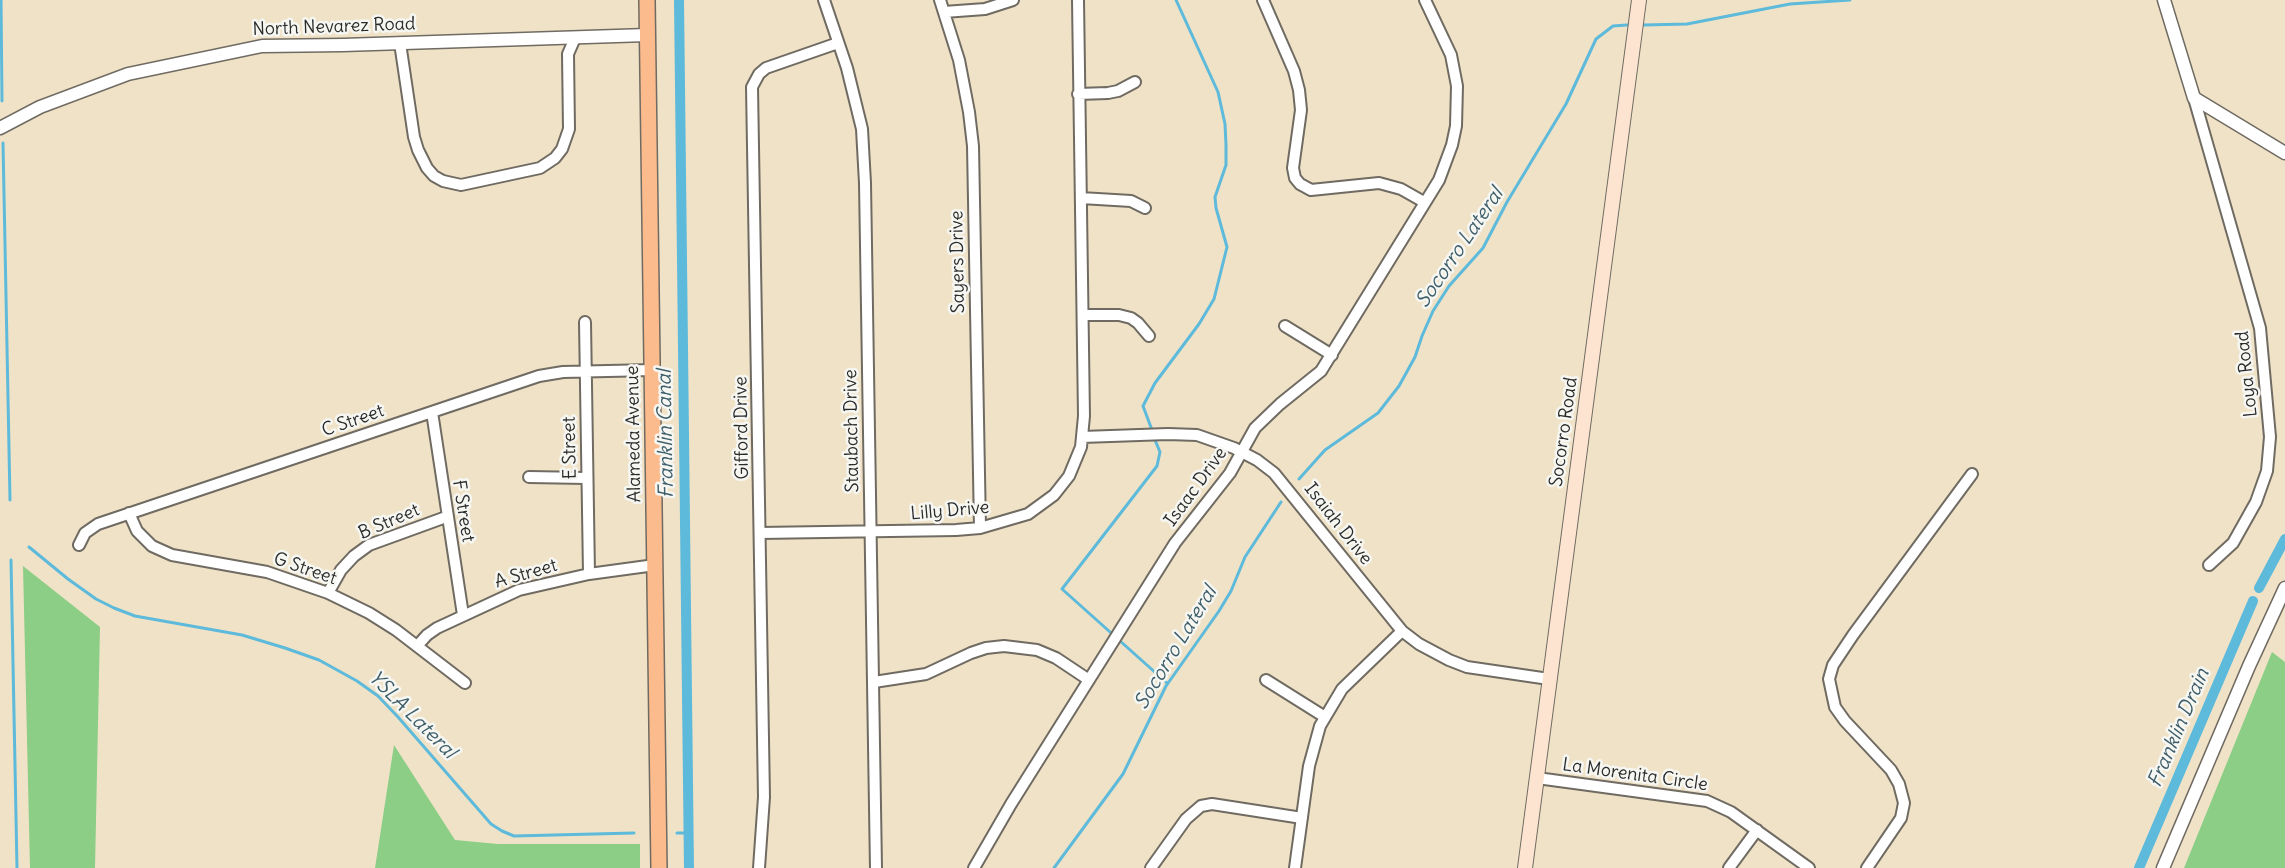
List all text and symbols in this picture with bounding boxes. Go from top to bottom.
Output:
street label: North Nevarez Road [252,13,416,41]
water label: Socorro Lateral [1411,184,1509,312]
street label: Sayers Drive [946,211,970,313]
street label: Loya Road [2232,330,2262,418]
street label: Alameda Avenue [622,365,646,503]
water label: Franklin Canal [653,369,679,499]
street label: Staubach Drive [840,369,864,493]
street label: Gifford Drive [730,376,754,480]
street label: Socorro Road [1546,376,1582,488]
street label: C Street [319,400,387,442]
street label: E Street [559,416,581,480]
street label: Isaac Drive [1160,443,1232,531]
street label: F Street [447,478,479,544]
street label: Isaiah Drive [1299,479,1377,569]
street label: Lilly Drive [910,497,990,525]
street label: B Street [355,500,423,544]
street label: G Street [271,548,339,590]
street label: A Street [492,555,560,593]
water label: Socorro Lateral [1130,582,1222,714]
water label: Franklin Drain [2143,665,2215,791]
water label: YSLA Lateral [363,666,461,764]
street label: La Morenita Circle [1561,754,1709,796]

